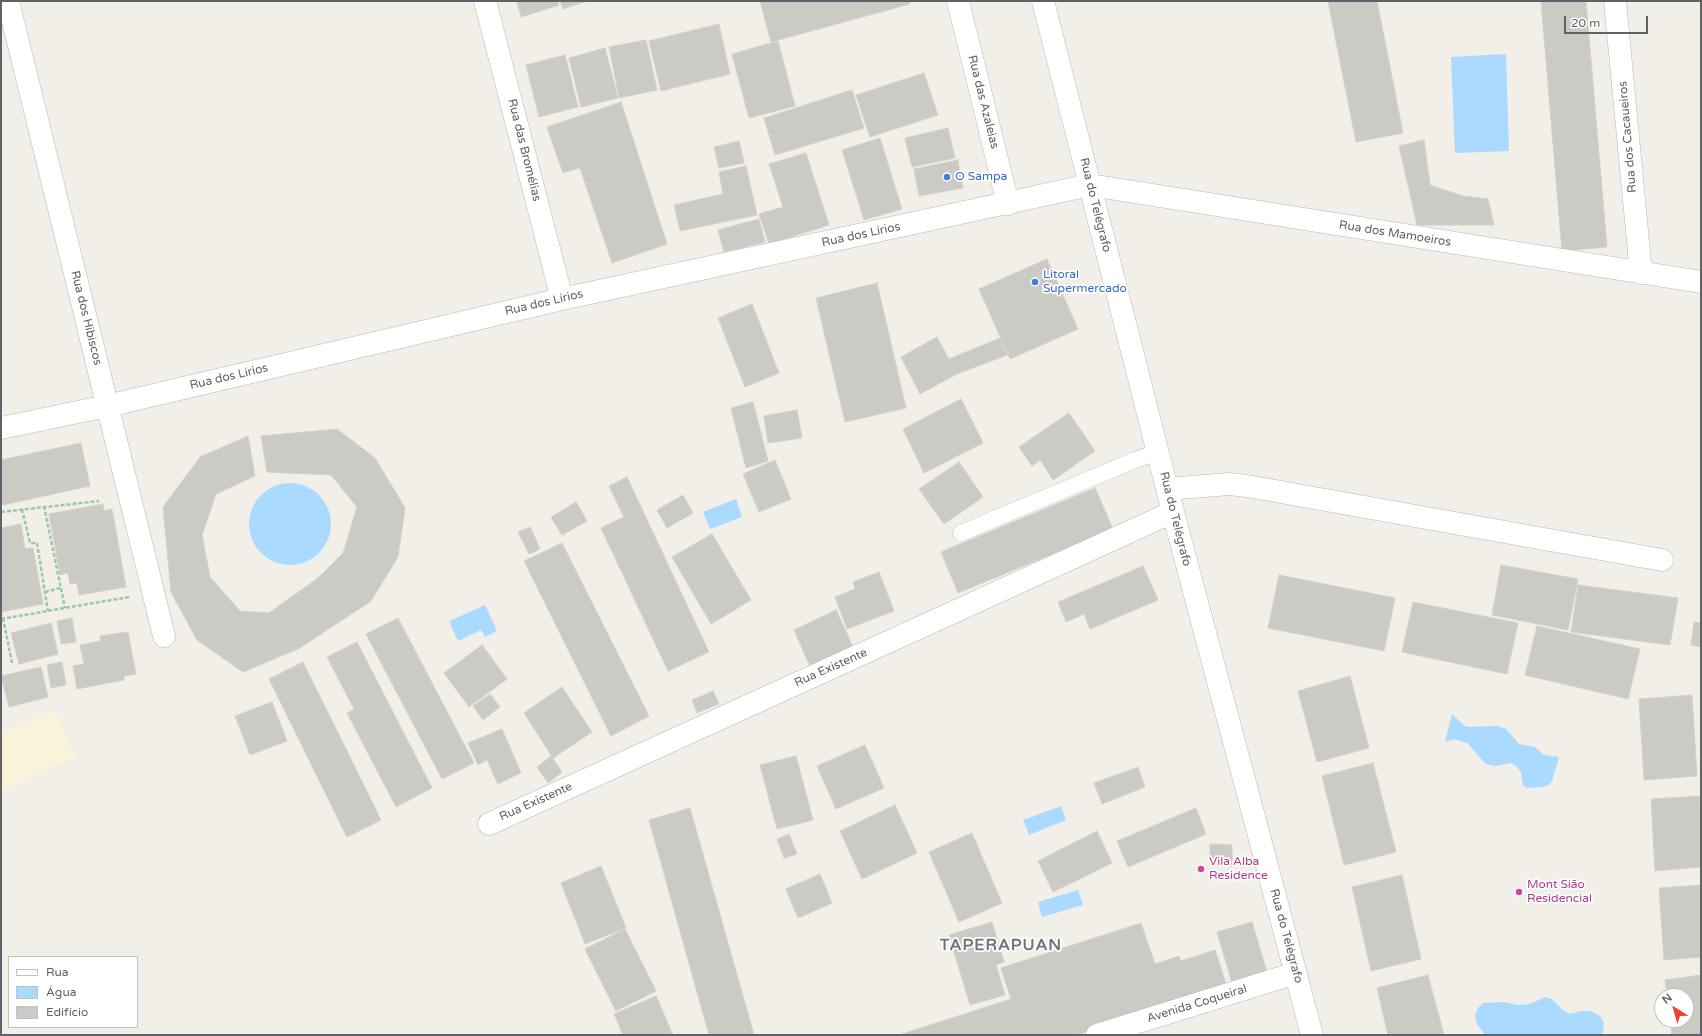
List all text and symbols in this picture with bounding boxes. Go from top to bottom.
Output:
scale bar [1566,8,1650,34]
text: 20 m [1571,16,1600,30]
street label: Rua das Azaleias [964,54,1002,150]
street label: Rua dos Cacaueiros [1616,80,1640,194]
street label: Rua das Bromélias [504,97,544,203]
street label: Rua do Telégrafo [1076,156,1114,254]
place label: O Sampa [955,170,1007,184]
marker: O Sampa [942,172,952,182]
street label: Rua dos Mamoeiros [1338,218,1452,250]
street label: Rua dos Lírios [820,220,902,250]
place label: Litoral Supermercado [1043,268,1127,296]
street label: Rua dos Hibiscos [67,269,105,367]
marker: Litoral Supermercado [1030,277,1040,287]
street label: Rua dos Lírios [503,287,585,319]
street label: Rua dos Lírios [188,361,270,393]
street label: Rua do Telégrafo [1156,470,1194,568]
street label: Rua Existente [792,645,870,691]
street label: Rua Existente [497,779,575,825]
place label: Vila Alba Residence [1209,855,1268,883]
marker: Vila Alba Residence [1196,864,1206,874]
place label: Mont Sião Residencial [1527,878,1592,906]
street label: Rua do Telégrafo [1266,887,1306,985]
marker: Mont Sião Residencial [1514,887,1524,897]
district label: TAPERAPUAN [940,936,1062,956]
legend [8,956,138,1028]
text: Rua [46,965,69,979]
street label: Avenida Coqueiral [1145,982,1249,1026]
text: Água [46,985,76,999]
north arrow [1654,988,1694,1028]
text: N [1660,991,1675,1007]
text: Edifício [46,1005,88,1019]

